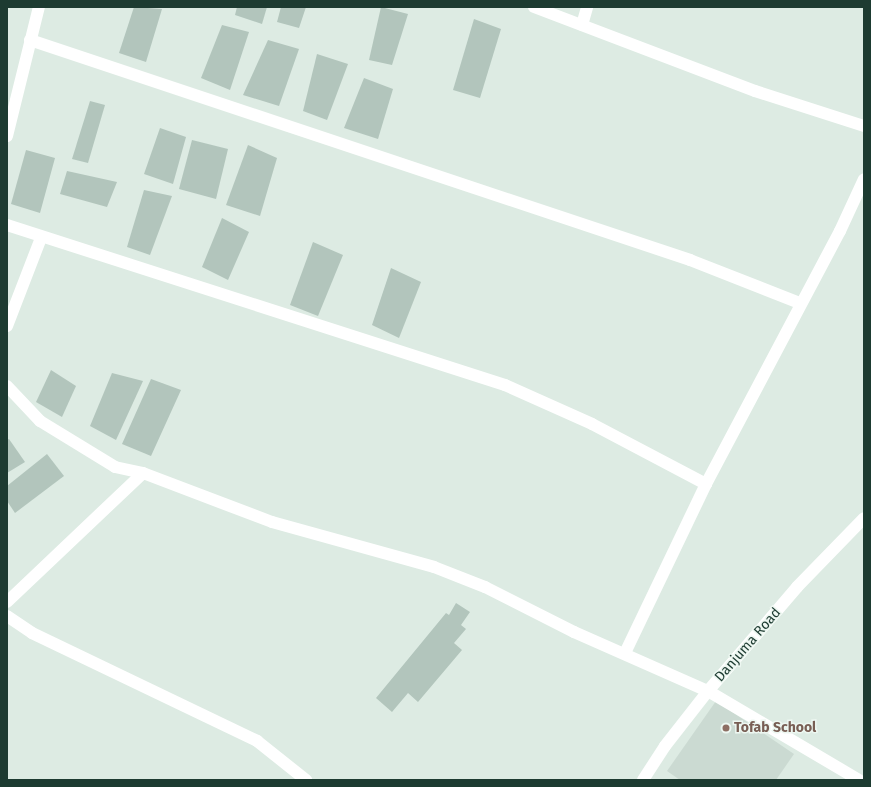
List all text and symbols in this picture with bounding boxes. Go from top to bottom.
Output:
street label: Danjuma Road [711,605,785,685]
place label: Tofab School [734,720,816,736]
marker: Tofab School [721,723,731,733]

